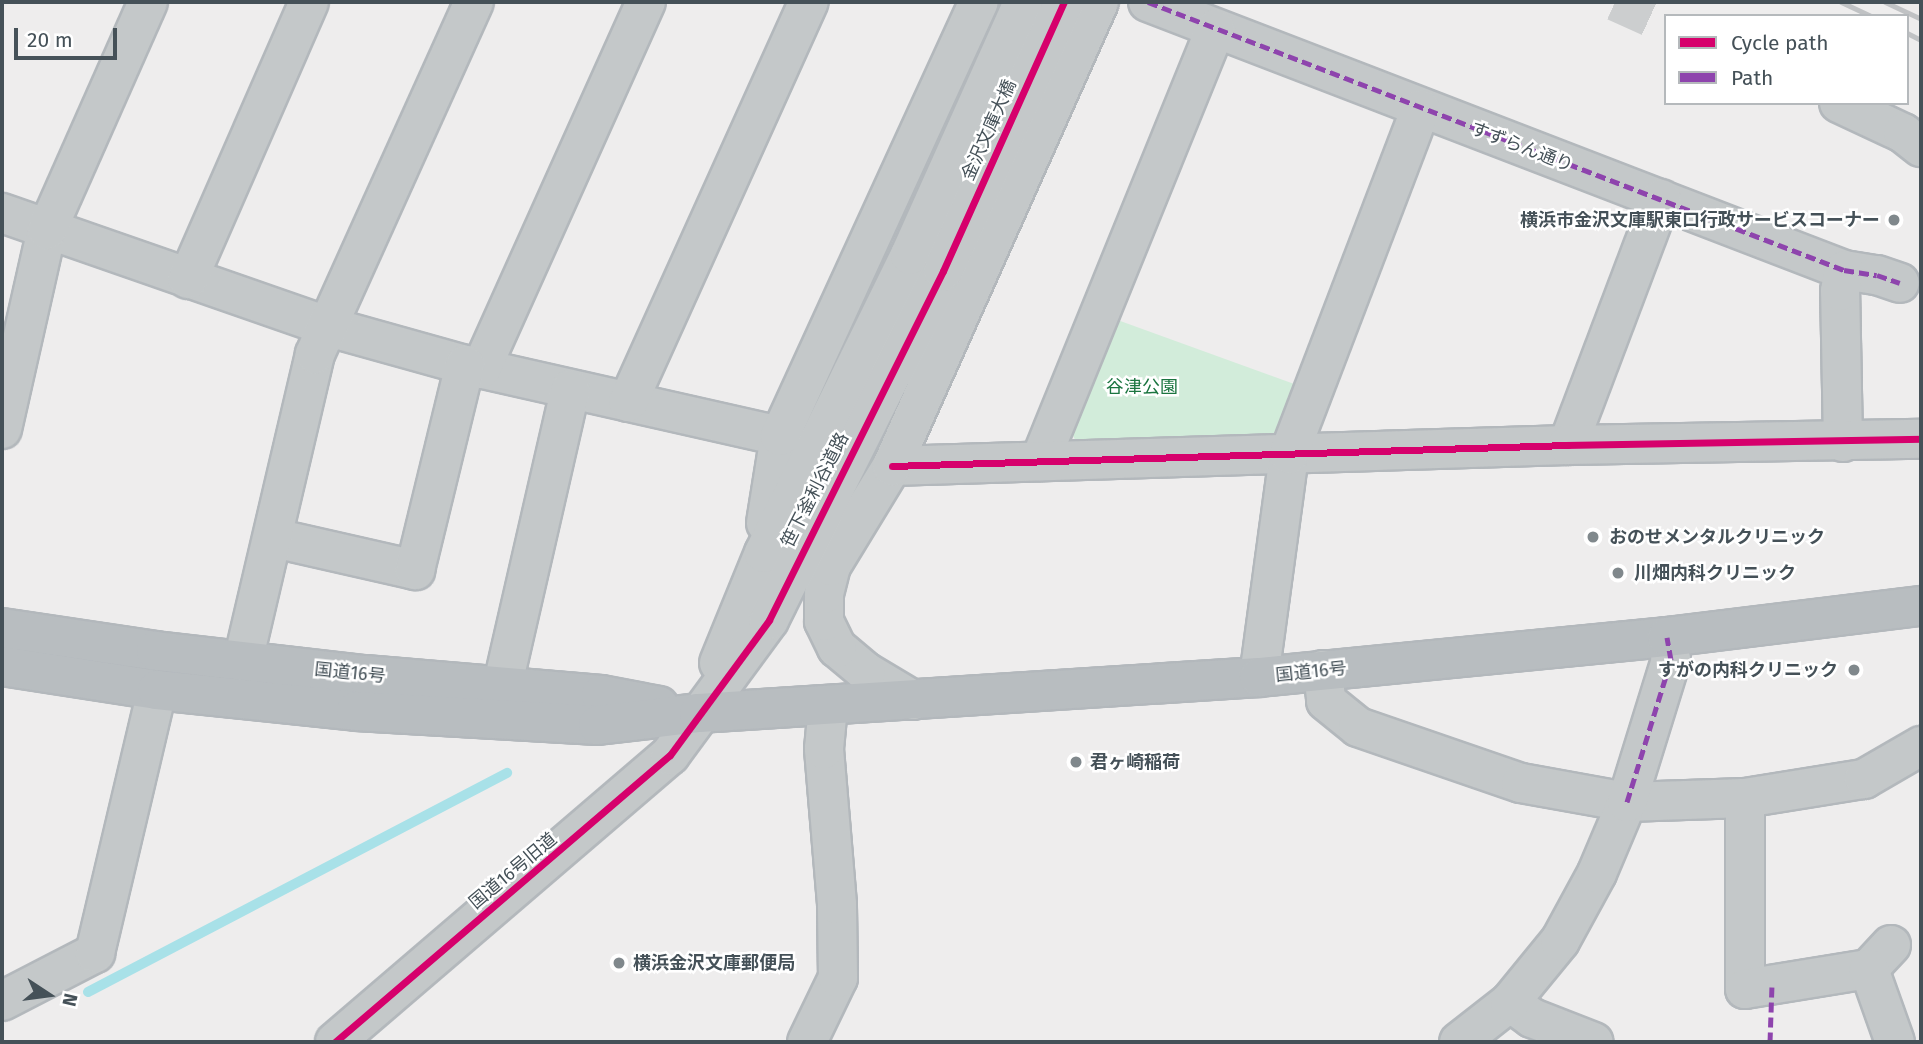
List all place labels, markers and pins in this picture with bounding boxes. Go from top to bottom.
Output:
place label: 横浜市金沢文庫駅東口行政サービスコーナー [1520,209,1880,231]
marker: 横浜市金沢文庫駅東口行政サービスコーナー [1886,212,1902,228]
place label: おのせメンタルクリニック [1609,526,1825,548]
marker: おのせメンタルクリニック [1583,527,1603,547]
place label: 川畑内科クリニック [1634,562,1796,584]
marker: 川畑内科クリニック [1608,563,1628,583]
place label: すがの内科クリニック [1658,659,1838,681]
marker: すがの内科クリニック [1844,660,1864,680]
place label: 君ヶ崎稲荷 [1090,751,1180,773]
marker: 君ヶ崎稲荷 [1068,754,1084,770]
place label: 横浜金沢文庫郵便局 [633,952,795,974]
marker: 横浜金沢文庫郵便局 [611,955,627,971]

